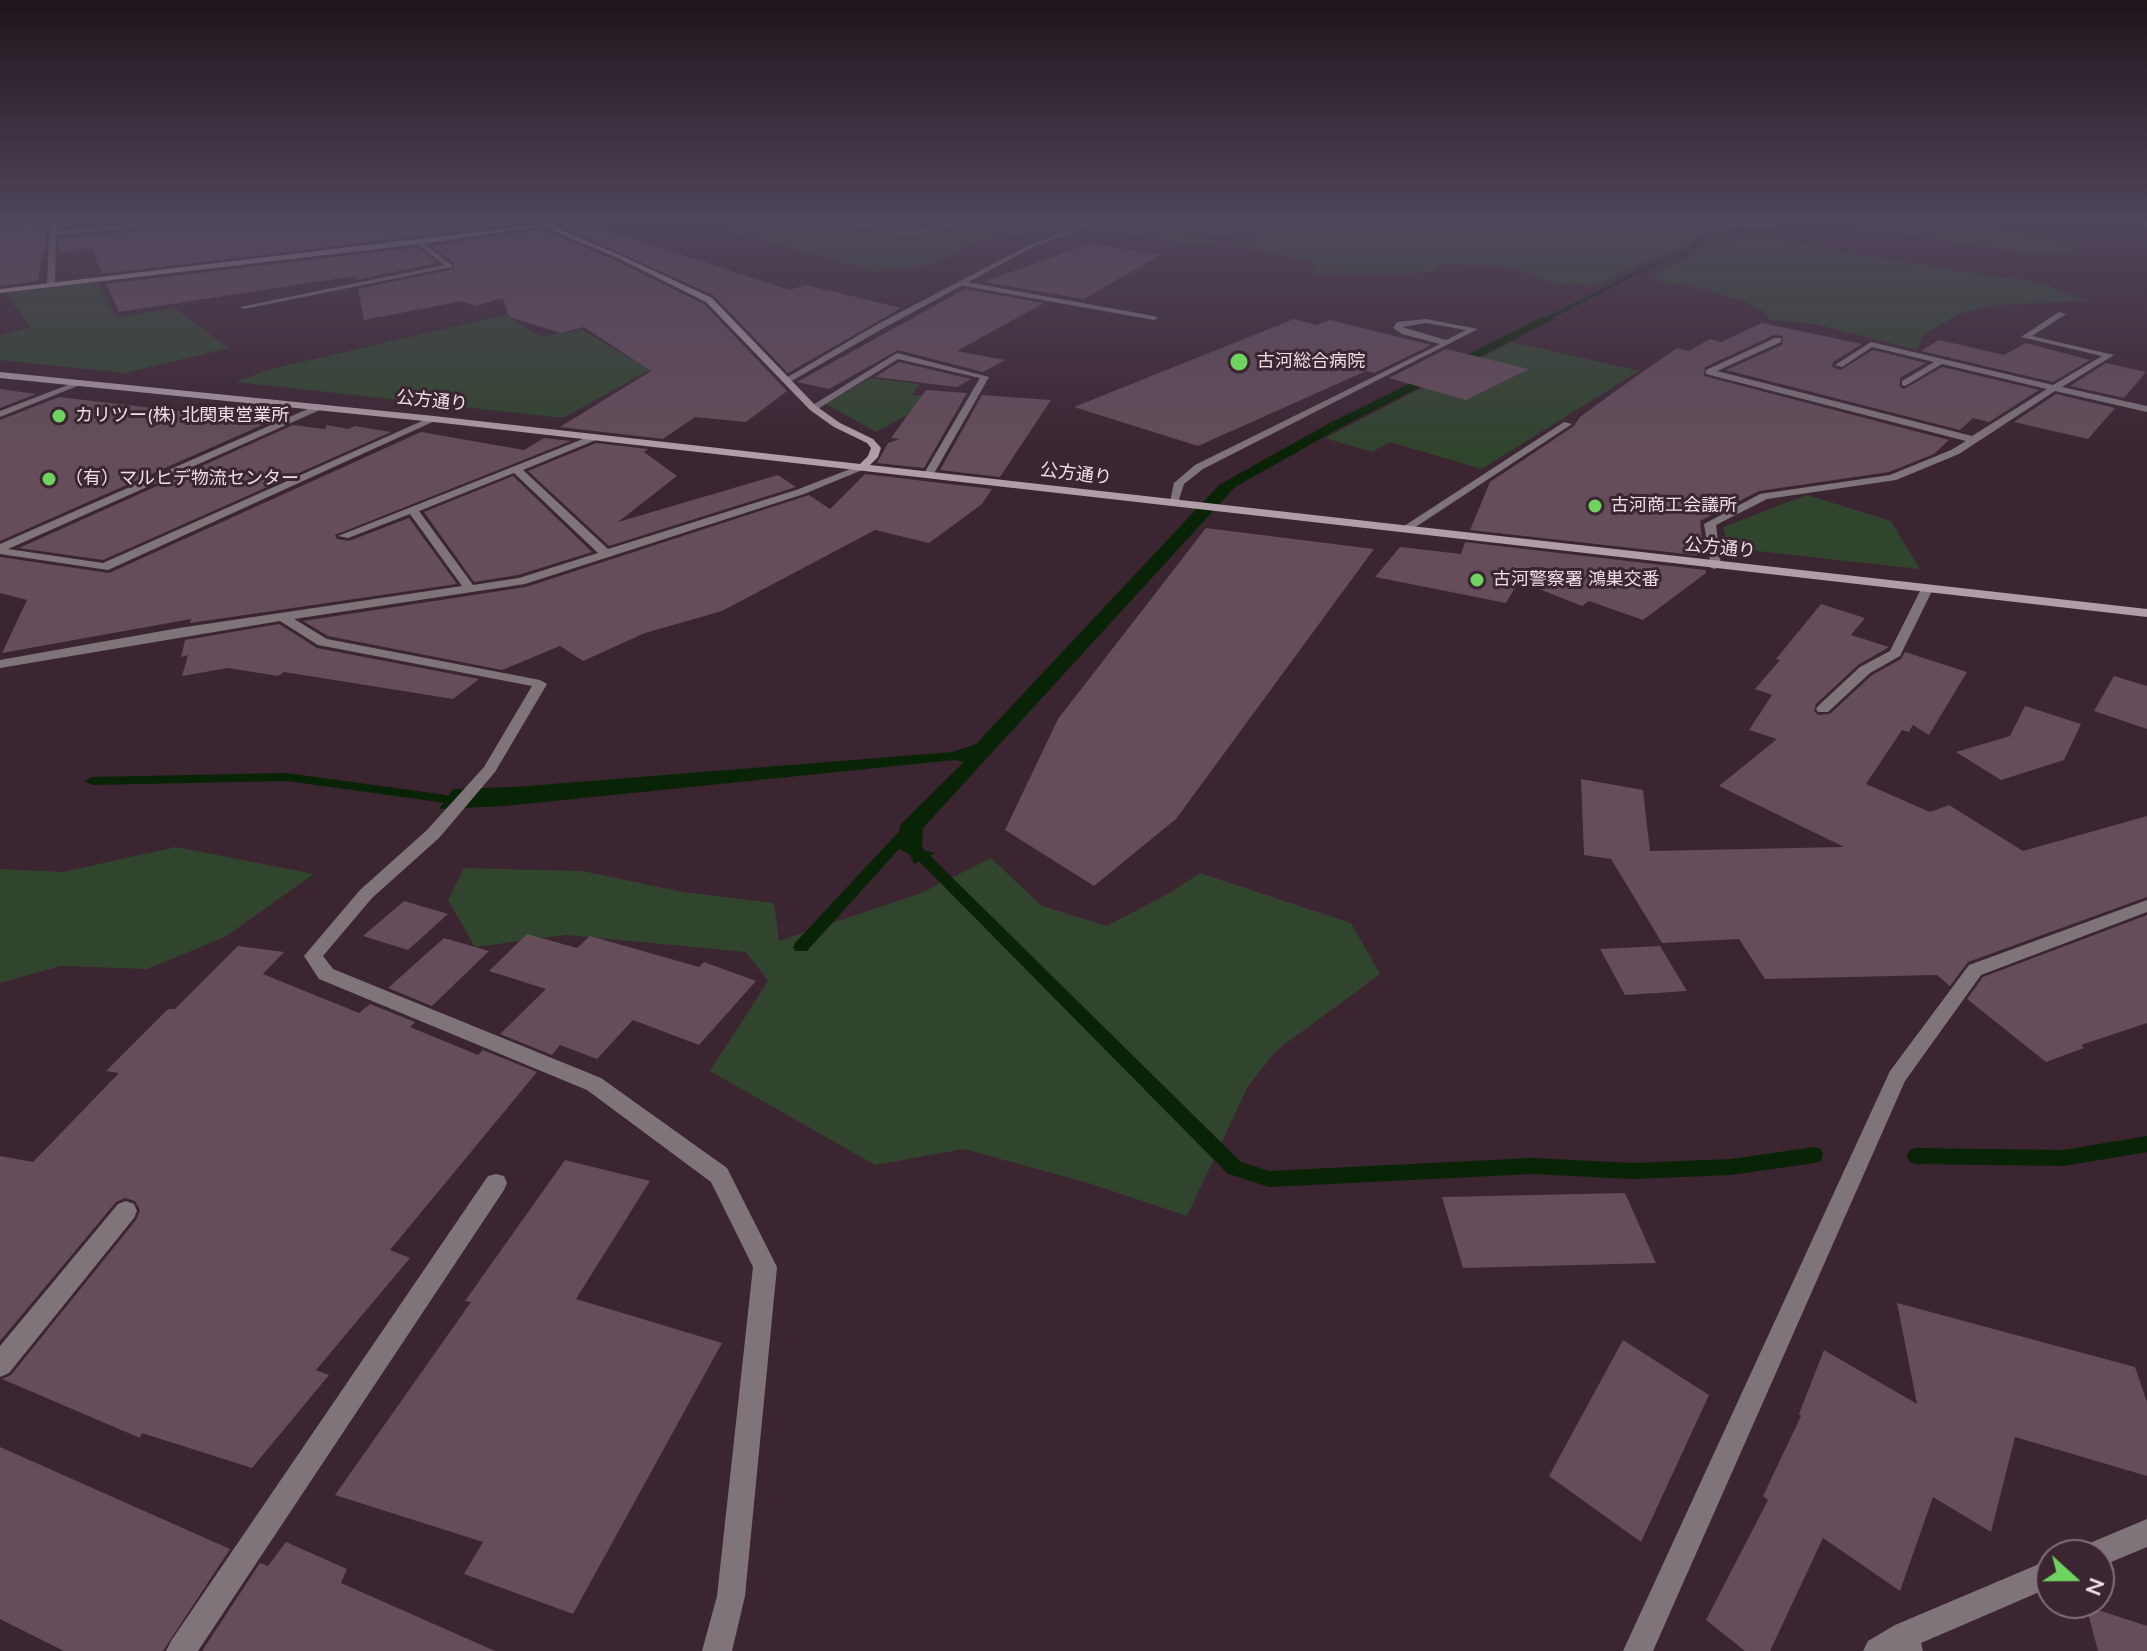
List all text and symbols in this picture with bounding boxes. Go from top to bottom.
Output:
marker: 古河総合病院 [1228,351,1250,373]
place label: 古河総合病院 [1257,351,1365,373]
street label: 公方通り [395,386,469,416]
place label: カリツー(株) 北関東営業所 [75,405,289,427]
marker: カリツー(株) 北関東営業所 [50,407,68,425]
street label: 公方通り [1039,459,1113,489]
place label: （有）マルヒデ物流センター [65,468,299,490]
marker: （有）マルヒデ物流センター [40,470,58,488]
place label: 古河商工会議所 [1611,495,1737,517]
marker: 古河商工会議所 [1586,497,1604,515]
street label: 公方通り [1683,533,1757,563]
place label: 古河警察署 鴻巣交番 [1493,569,1660,591]
marker: 古河警察署 鴻巣交番 [1468,571,1486,589]
north arrow [2035,1539,2115,1619]
text: N [2079,1574,2112,1600]

